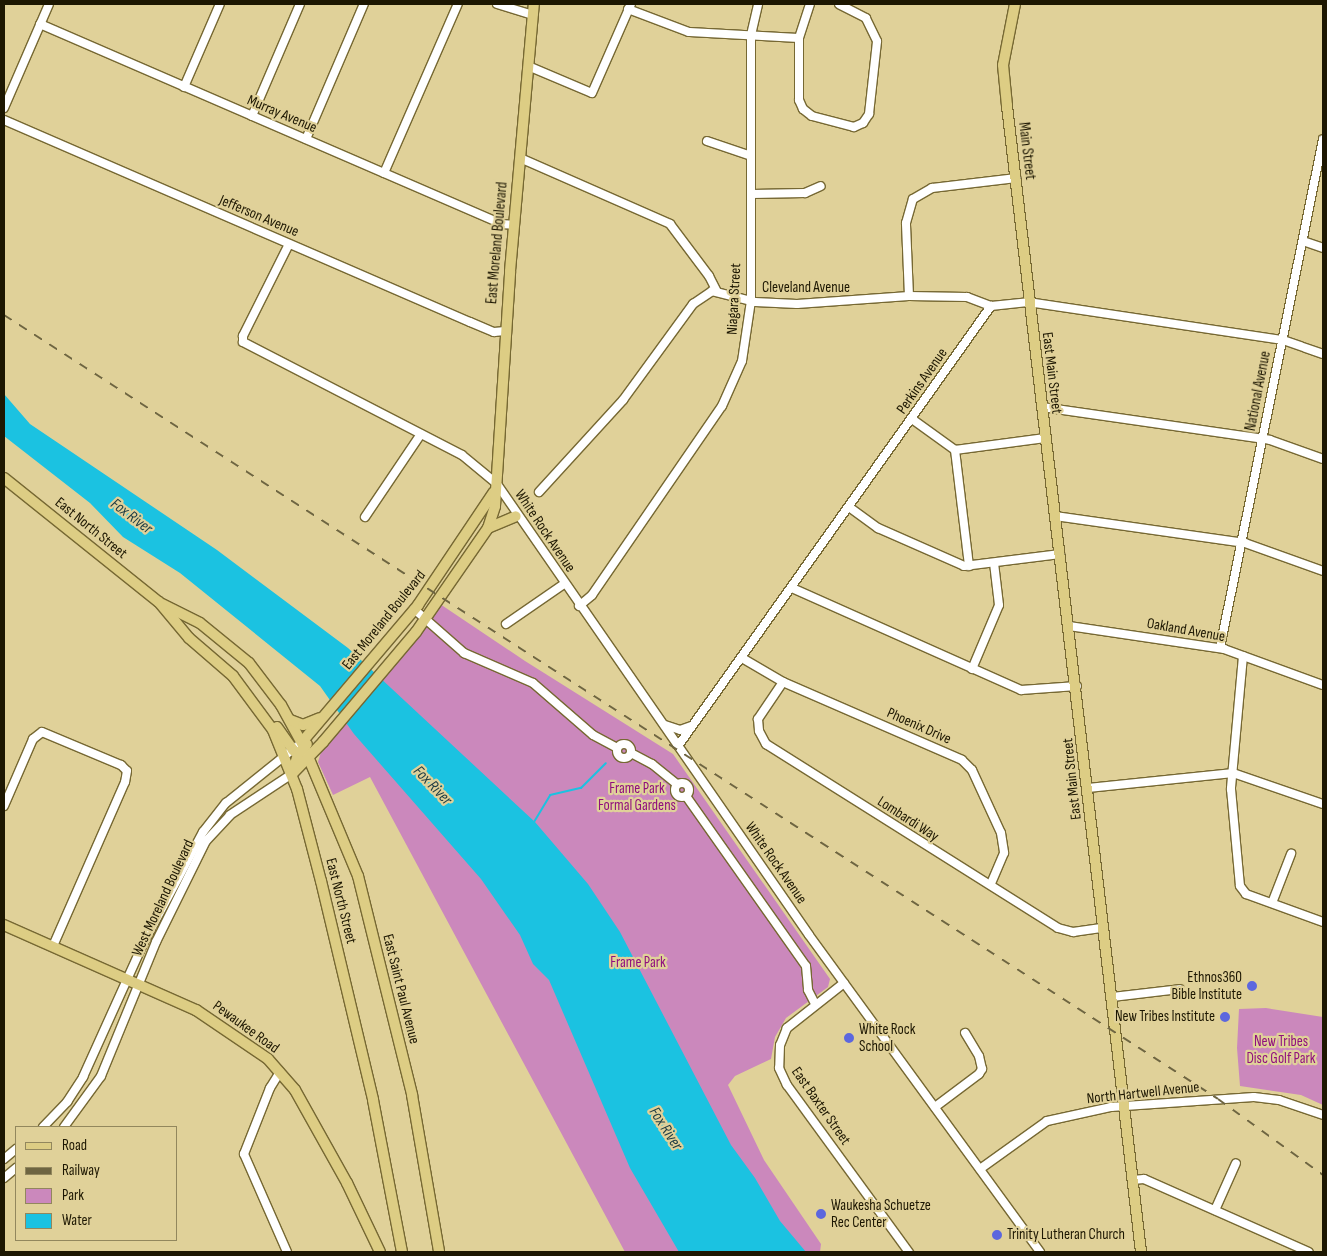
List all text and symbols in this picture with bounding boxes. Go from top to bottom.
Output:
street label: Murray Avenue [244,91,320,137]
street label: Main Street [1015,121,1039,181]
street label: East Moreland Boulevard [483,181,511,305]
street label: Jefferson Avenue [217,191,301,241]
street label: Niagara Street [723,263,745,335]
street label: Cleveland Avenue [762,279,850,297]
street label: East Main Street [1038,331,1066,415]
street label: Perkins Avenue [893,345,951,417]
street label: National Avenue [1241,349,1275,433]
street label: White Rock Avenue [511,486,579,576]
street label: East North Street [51,493,131,563]
water label: Fox River [106,495,156,539]
street label: East Moreland Boulevard [338,567,430,673]
street label: Oakland Avenue [1146,614,1226,646]
street label: Phoenix Drive [884,704,954,748]
street label: East Main Street [1059,737,1085,821]
water label: Fox River [409,762,455,810]
park label: Frame Park Formal Gardens [598,779,676,814]
street label: Lombardi Way [874,793,942,845]
street label: White Rock Avenue [741,819,811,907]
street label: West Moreland Boulevard [128,837,198,959]
street label: East North Street [322,856,360,946]
street label: East Saint Paul Avenue [379,932,423,1046]
park label: Frame Park [610,954,666,972]
place label: Ethnos360 Bible Institute [1172,968,1242,1003]
marker: Ethnos360 Bible Institute [1246,980,1258,992]
street label: Pewaukee Road [209,997,283,1057]
place label: New Tribes Institute [1115,1008,1215,1026]
marker: New Tribes Institute [1219,1011,1231,1023]
place label: White Rock School [859,1020,916,1055]
marker: White Rock School [843,1032,855,1044]
park label: New Tribes Disc Golf Park [1246,1032,1316,1067]
street label: East Baxter Street [788,1064,854,1148]
street label: North Hartwell Avenue [1086,1078,1200,1108]
water label: Fox River [644,1104,686,1154]
legend [15,1126,178,1241]
text: Road [62,1136,87,1155]
text: Railway [62,1161,100,1180]
text: Park [62,1186,84,1205]
place label: Waukesha Schuetze Rec Center [831,1196,931,1231]
marker: Waukesha Schuetze Rec Center [815,1208,827,1220]
text: Water [62,1211,92,1230]
place label: Trinity Lutheran Church [1007,1226,1125,1244]
marker: Trinity Lutheran Church [991,1229,1003,1241]

